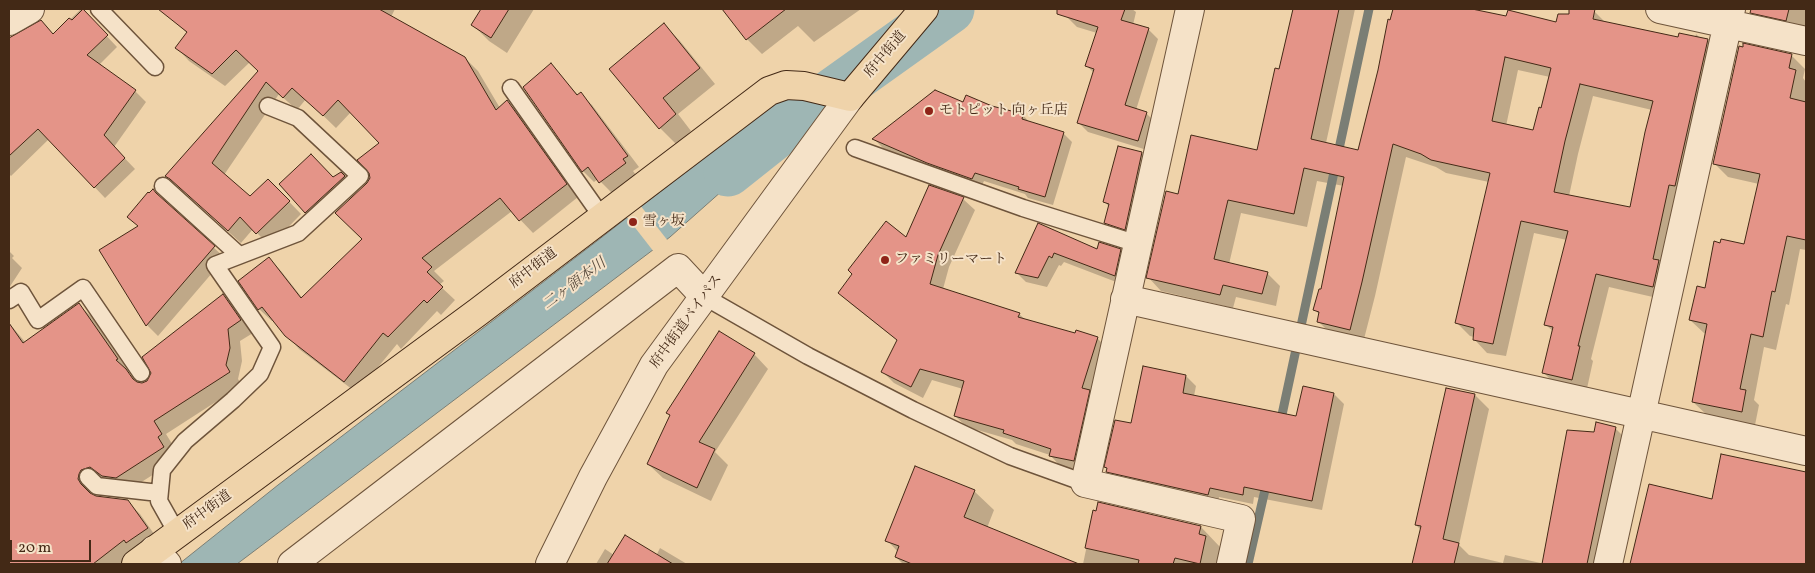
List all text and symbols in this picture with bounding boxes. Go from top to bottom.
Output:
street label: 府中街道 [862,28,910,82]
place label: モトピット 向ヶ丘店 [939,103,1068,119]
marker: モトピット 向ヶ丘店 [923,105,935,117]
place label: 雪ヶ坂 [643,214,685,230]
marker: 雪ヶ坂 [627,216,639,228]
street label: 府中街道 [507,245,561,293]
place label: ファミリーマート [895,252,1007,268]
marker: ファミリーマート [879,254,891,266]
water label: 二ヶ領本川 [540,255,610,315]
street label: 府中街道バイパス [647,272,727,372]
street label: 府中街道 [180,488,236,534]
scale bar [12,530,94,562]
text: 20 m [18,538,51,559]

